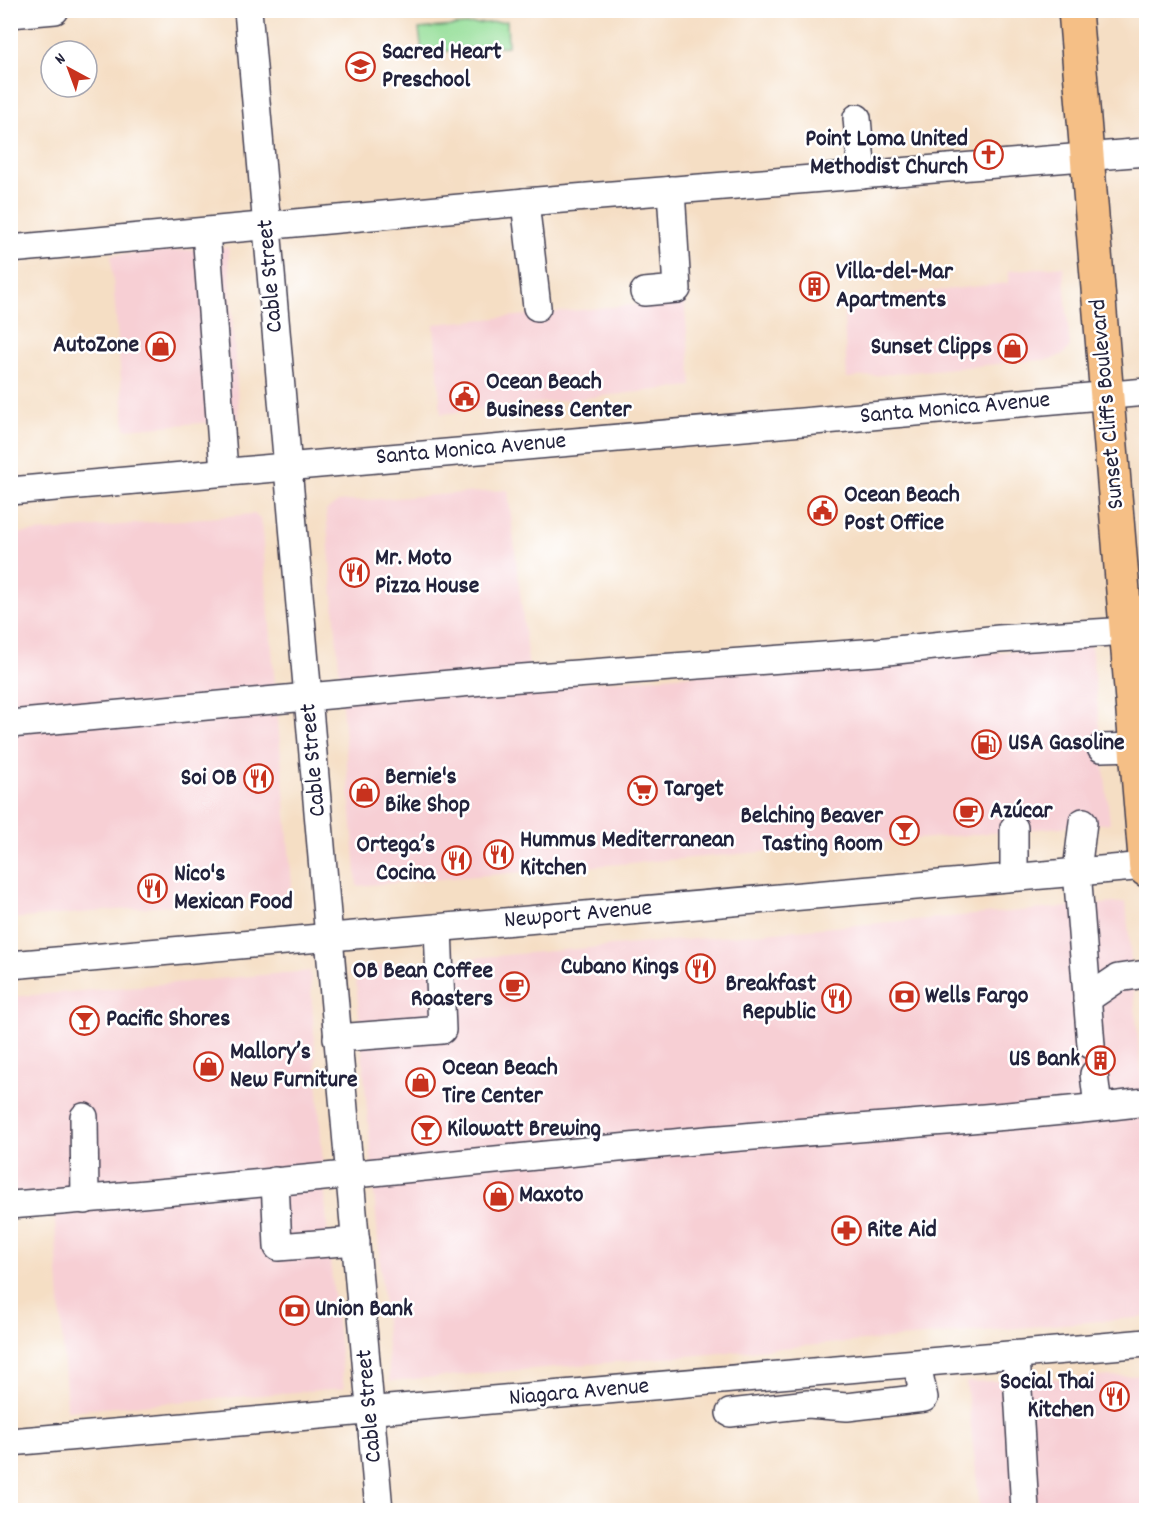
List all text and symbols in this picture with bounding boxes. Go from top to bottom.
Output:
place label: Sacred Heart Preschool [382,36,502,98]
north arrow [39,39,99,99]
text: N [50,48,71,71]
school or university icon: Sacred Heart Preschool [345,51,377,83]
place label: Point Loma United Methodist Church [805,123,968,185]
church icon: Point Loma United Methodist Church [973,138,1005,170]
street label: Cable Street [249,218,293,334]
place label: Villa-del-Mar Apartments [836,256,954,318]
building icon: Villa-del-Mar Apartments [799,271,831,303]
street label: Sunset Cliffs Boulevard [1082,297,1134,511]
place label: AutoZone [53,329,139,363]
shop icon: AutoZone [144,330,176,362]
place label: Sunset Clipps [871,331,992,365]
shop icon: Sunset Clipps [997,332,1029,364]
place label: Ocean Beach Business Center [486,366,632,428]
public building icon: Ocean Beach Business Center [449,381,481,413]
street label: Santa Monica Avenue [858,384,1052,434]
street label: Santa Monica Avenue [374,425,568,475]
place label: Ocean Beach Post Office [844,479,960,541]
public building icon: Ocean Beach Post Office [807,494,839,526]
place label: Mr. Moto Pizza House [375,542,480,604]
restaurant icon: Mr. Moto Pizza House [338,557,370,589]
street label: Cable Street [292,702,336,818]
place label: USA Gasoline [1008,727,1125,761]
fuel station icon: USA Gasoline [971,728,1003,760]
place label: Bernie's Bike Shop [385,761,470,823]
place label: Soi OB [181,762,237,796]
restaurant icon: Soi OB [242,763,274,795]
place label: Target [664,773,724,807]
supermarket icon: Target [627,774,659,806]
shop icon: Bernie's Bike Shop [348,776,380,808]
place label: Azúcar [990,795,1053,829]
cafe icon: Azúcar [953,796,985,828]
place label: Belching Beaver Tasting Room [741,800,884,862]
bar icon: Belching Beaver Tasting Room [888,815,920,847]
place label: Hummus Mediterranean Kitchen [520,824,734,886]
place label: Ortega’s Cocina [356,829,436,891]
restaurant icon: Hummus Mediterranean Kitchen [483,839,515,871]
restaurant icon: Ortega’s Cocina [440,844,472,876]
place label: Nico's Mexican Food [174,858,293,920]
restaurant icon: Nico's Mexican Food [137,873,169,905]
street label: Newport Avenue [503,892,653,938]
place label: Cubano Kings [561,951,679,985]
restaurant icon: Cubano Kings [684,952,716,984]
place label: OB Bean Coffee Roasters [353,955,493,1017]
place label: Breakfast Republic [725,968,816,1030]
cafe icon: OB Bean Coffee Roasters [498,970,530,1002]
place label: Wells Fargo [925,980,1029,1014]
bank icon: Wells Fargo [888,981,920,1013]
restaurant icon: Breakfast Republic [821,983,853,1015]
place label: Pacific Shores [106,1003,230,1037]
bar icon: Pacific Shores [69,1004,101,1036]
place label: Mallory’s New Furniture [230,1036,358,1098]
place label: US Bank [1009,1043,1080,1077]
building icon: US Bank [1085,1044,1117,1076]
shop icon: Mallory’s New Furniture [193,1051,225,1083]
place label: Ocean Beach Tire Center [442,1052,558,1114]
shop icon: Ocean Beach Tire Center [405,1067,437,1099]
place label: Kilowatt Brewing [447,1113,601,1147]
bar icon: Kilowatt Brewing [410,1114,442,1146]
place label: Maxoto [519,1179,584,1213]
shop icon: Maxoto [482,1180,514,1212]
place label: Rite Aid [867,1214,937,1248]
pharmacy icon: Rite Aid [830,1215,862,1247]
place label: Union Bank [315,1293,413,1327]
bank icon: Union Bank [278,1294,310,1326]
street label: Cable Street [348,1348,392,1464]
place label: Social Thai Kitchen [1000,1366,1095,1428]
street label: Niagara Avenue [507,1370,651,1416]
restaurant icon: Social Thai Kitchen [1099,1381,1131,1413]

